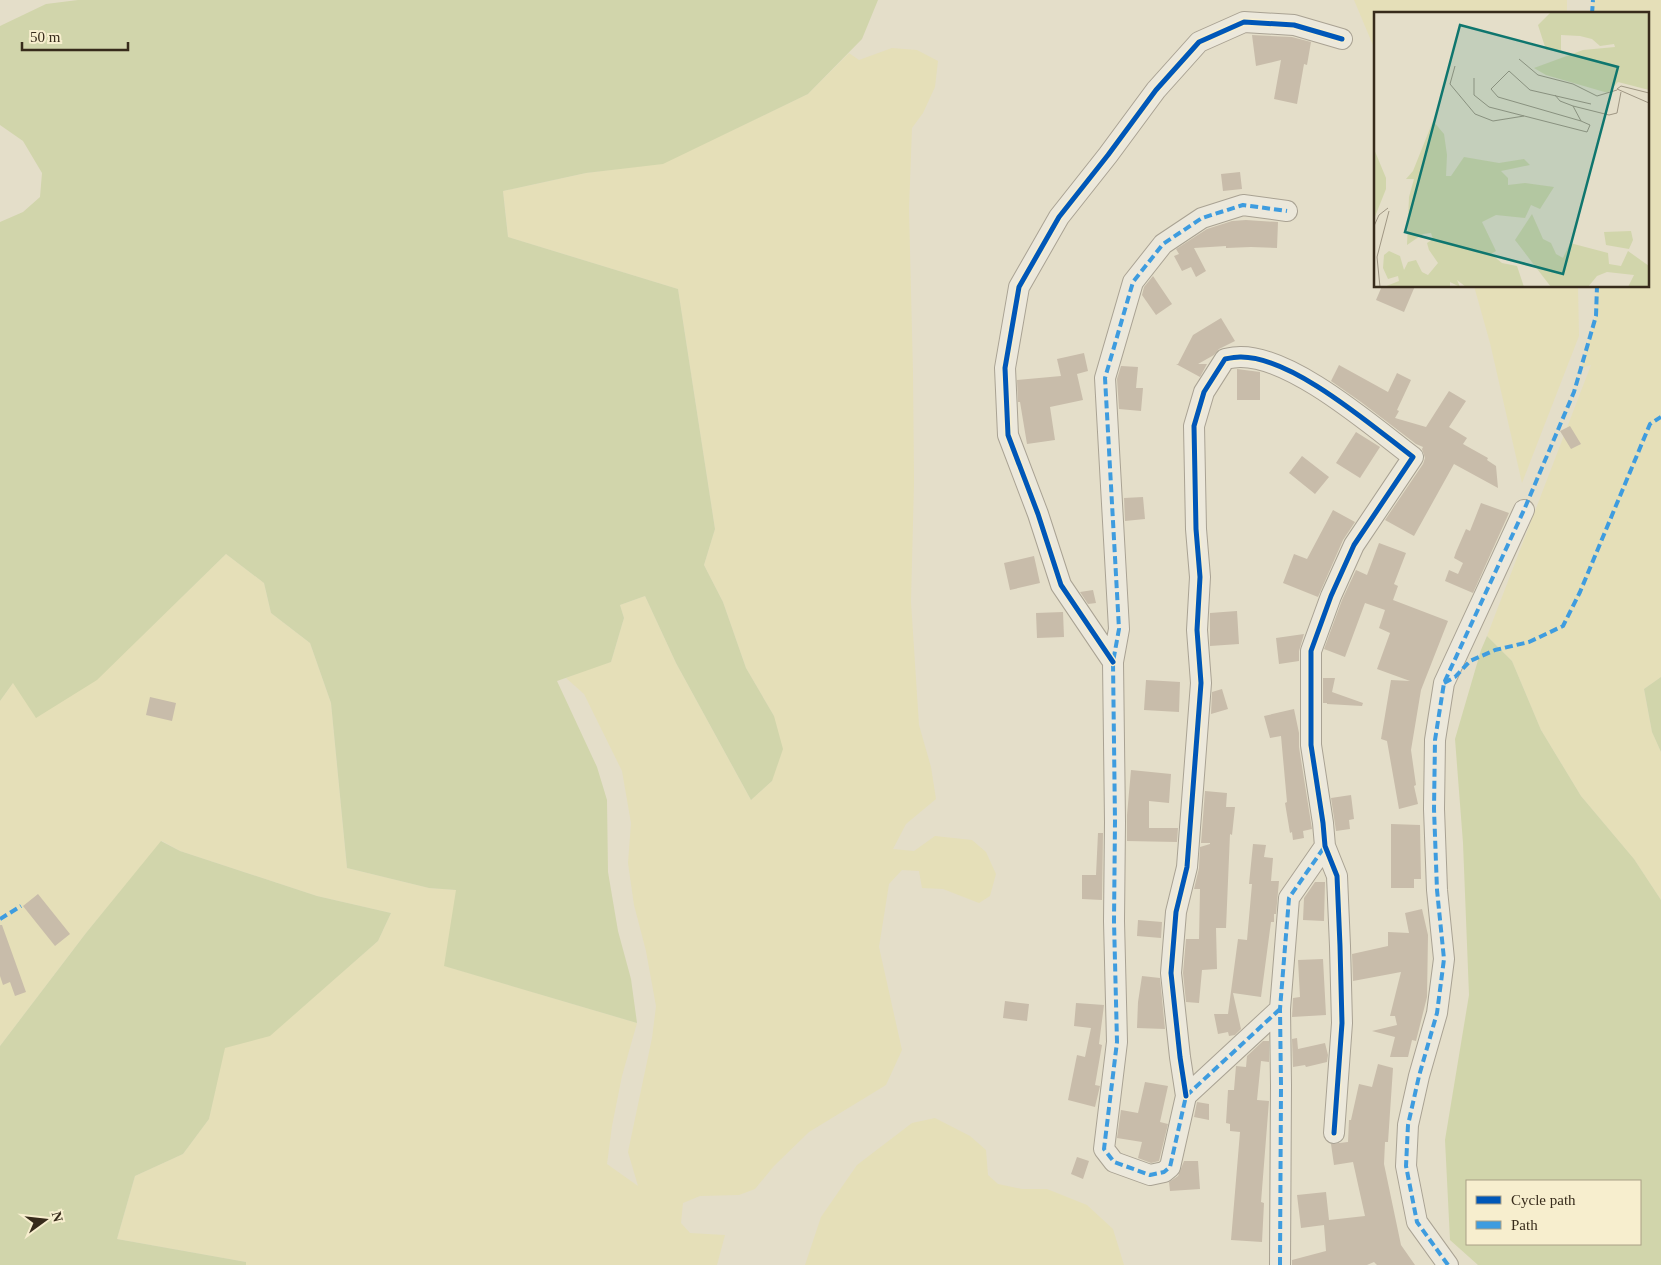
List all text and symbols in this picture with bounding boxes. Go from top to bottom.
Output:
inset map [1374,12,1648,288]
scale bar [22,20,129,52]
text: 50 m [30,29,61,45]
legend [1466,1180,1641,1245]
text: Cycle path [1511,1192,1576,1208]
north arrow [20,1195,70,1245]
text: N [49,1210,66,1224]
text: Path [1511,1217,1538,1233]

